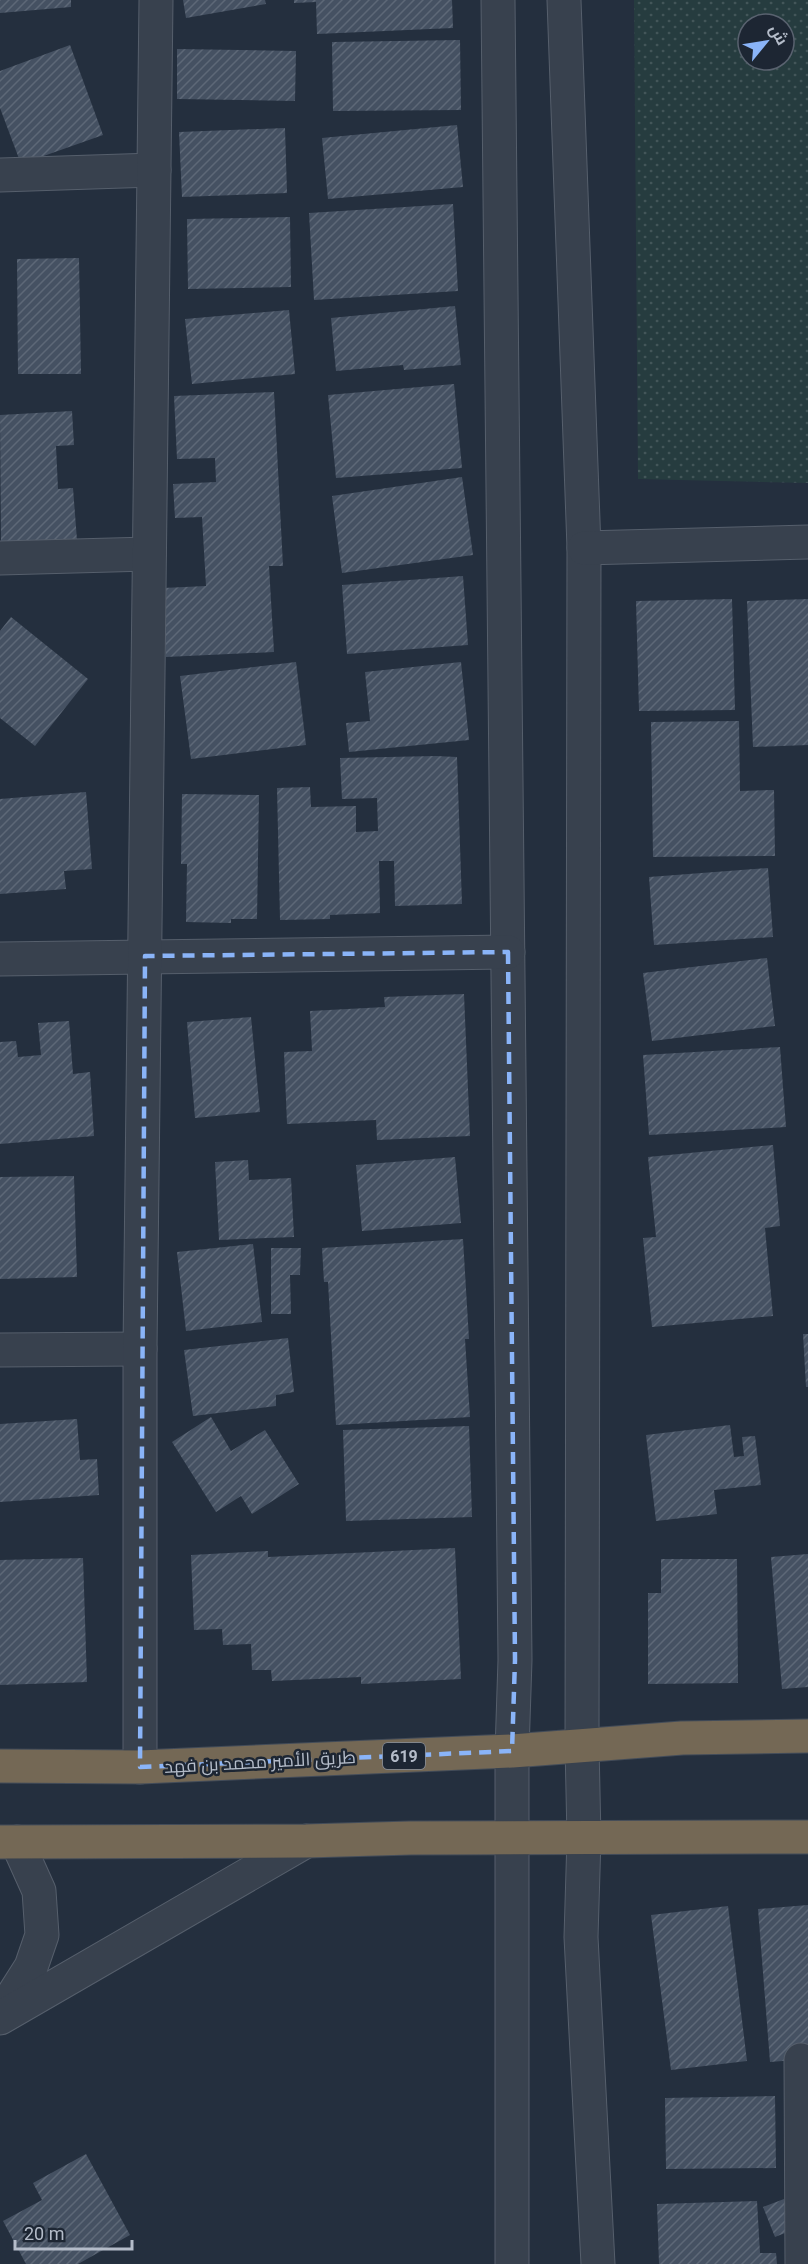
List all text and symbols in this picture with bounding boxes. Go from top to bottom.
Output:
north arrow [736,12,796,72]
text: ش [765,21,792,48]
road number: 619 [383,1743,425,1769]
street label: طريق الأمير محمد بن فهد [164,1746,356,1779]
scale bar [15,2213,132,2251]
text: 20 m [24,2223,64,2244]

